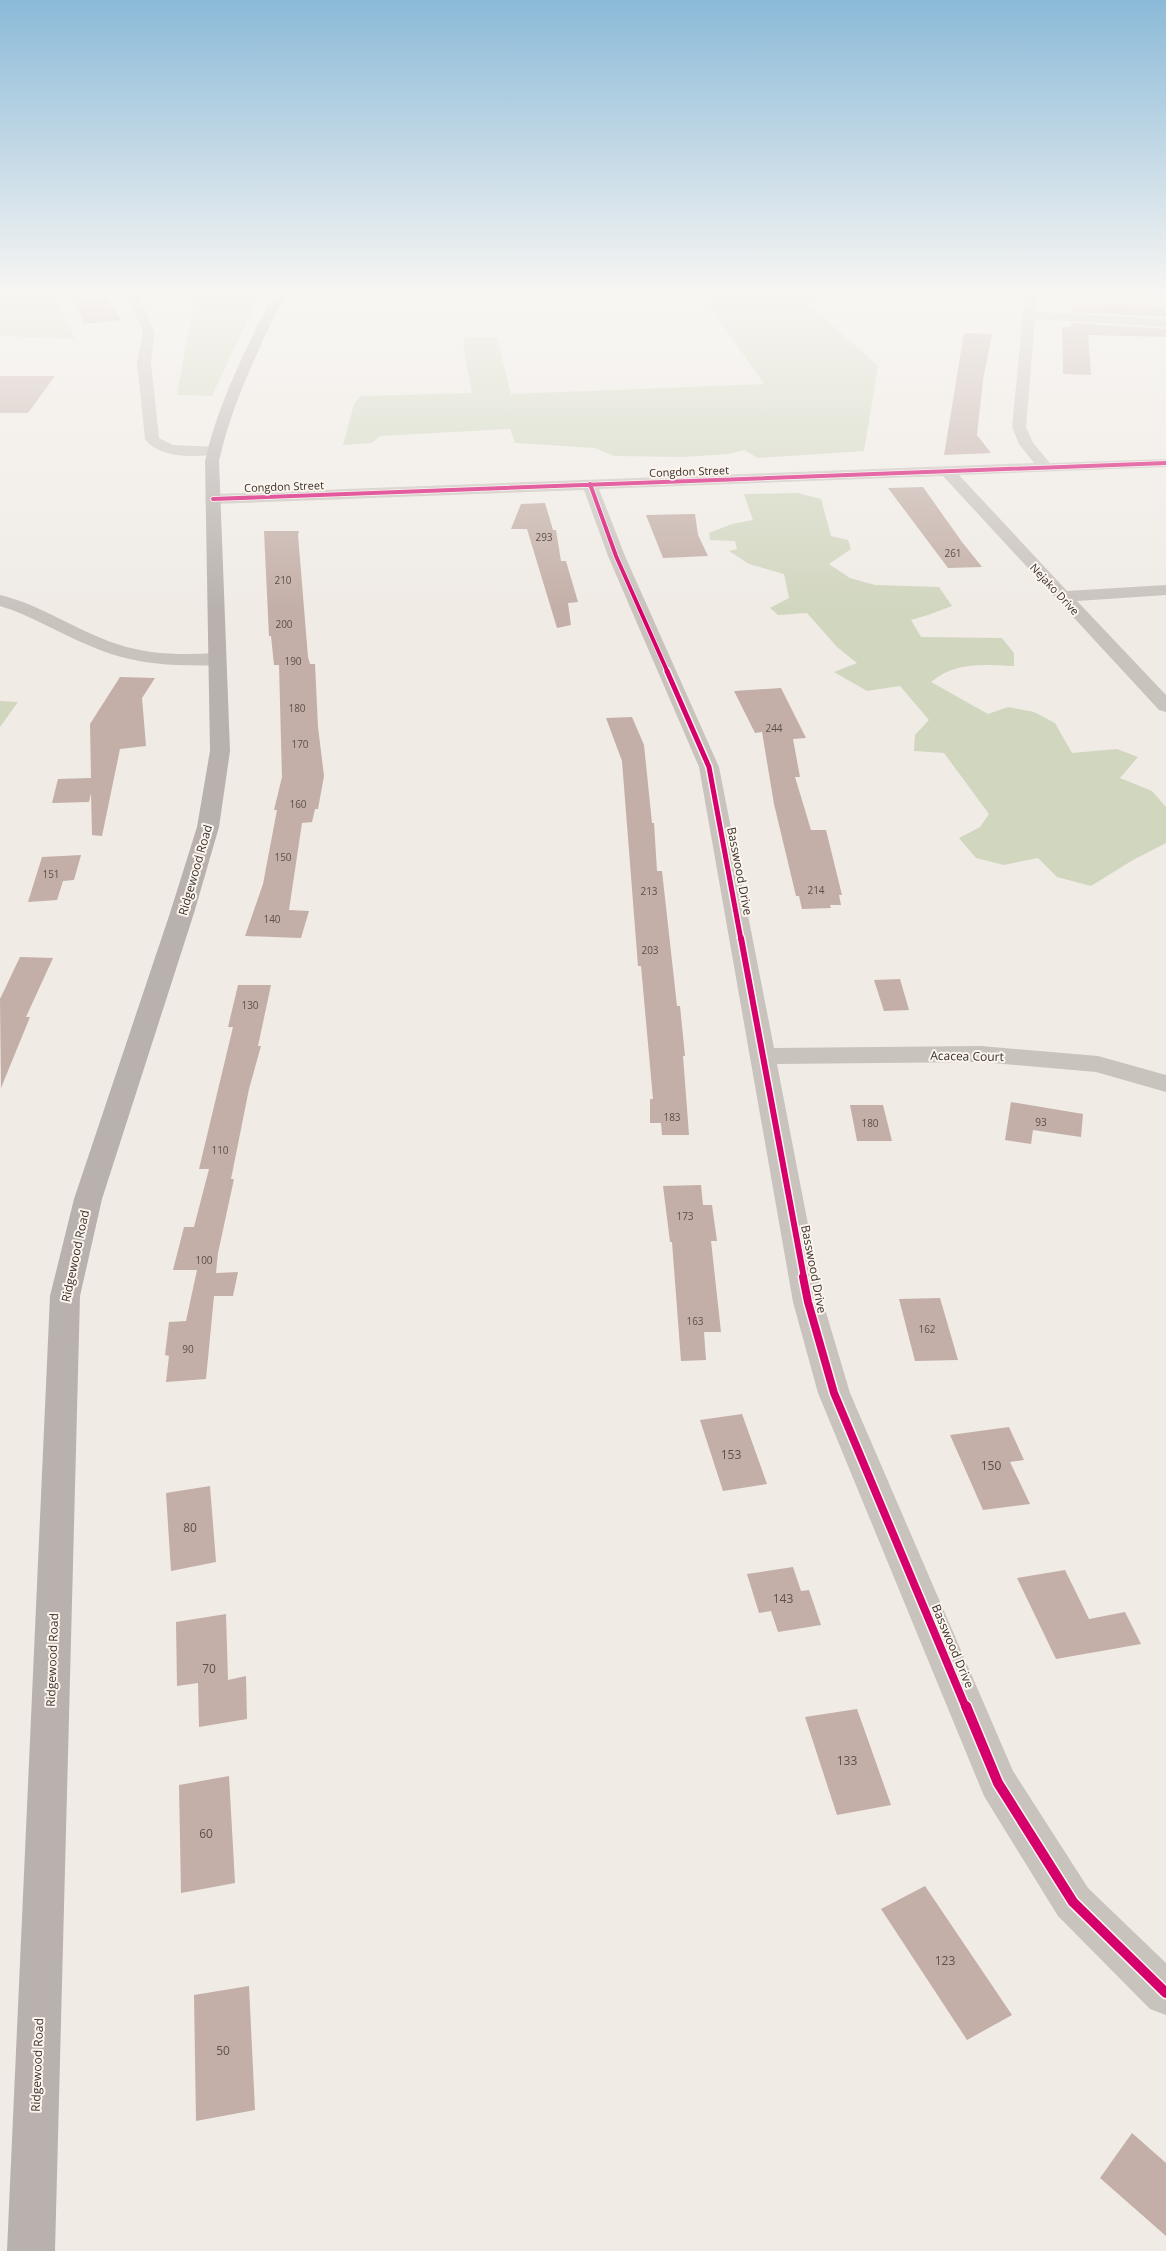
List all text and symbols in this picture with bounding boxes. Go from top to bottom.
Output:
street label: Congdon Street [649,462,729,480]
street label: Congdon Street [244,477,324,495]
house number: 293 [535,530,553,544]
house number: 261 [944,546,962,560]
street label: Nejako Drive [1027,560,1083,618]
house number: 210 [274,573,292,587]
house number: 200 [275,617,293,631]
house number: 190 [284,654,302,668]
house number: 180 [288,701,306,715]
house number: 244 [765,721,783,735]
house number: 170 [291,737,309,751]
house number: 160 [289,797,307,811]
street label: Ridgewood Road [174,823,216,917]
street label: Basswood Drive [723,825,757,917]
house number: 150 [274,850,292,864]
house number: 151 [42,867,60,881]
house number: 214 [807,883,825,897]
house number: 213 [640,884,658,898]
house number: 140 [263,912,281,926]
house number: 203 [641,943,659,957]
house number: 130 [241,998,259,1012]
street label: Acacea Court [930,1047,1004,1065]
house number: 183 [663,1110,681,1124]
house number: 93 [1035,1115,1047,1129]
house number: 180 [861,1116,879,1130]
house number: 110 [211,1143,229,1157]
street label: Ridgewood Road [57,1208,93,1304]
house number: 173 [676,1209,694,1223]
street label: Basswood Drive [797,1223,831,1315]
house number: 100 [195,1253,213,1267]
house number: 163 [686,1314,704,1328]
house number: 162 [918,1322,936,1336]
house number: 90 [182,1342,194,1356]
house number: 153 [721,1446,741,1463]
house number: 150 [981,1457,1001,1474]
house number: 80 [183,1519,197,1536]
house number: 143 [773,1590,793,1607]
street label: Basswood Drive [928,1602,978,1691]
street label: Ridgewood Road [42,1613,62,1707]
house number: 70 [202,1660,216,1677]
house number: 133 [837,1752,857,1769]
house number: 60 [199,1825,213,1842]
house number: 123 [935,1952,955,1969]
street label: Ridgewood Road [27,2018,47,2112]
house number: 50 [216,2042,230,2059]

